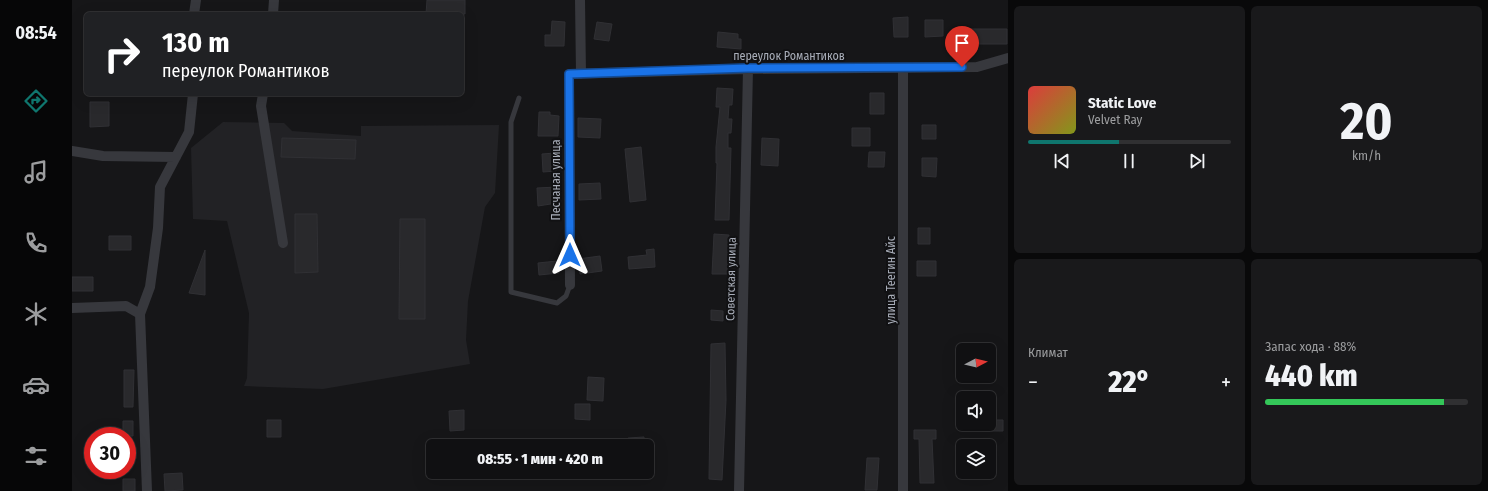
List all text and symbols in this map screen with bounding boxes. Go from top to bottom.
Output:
text: 08:54 [15,22,57,44]
text: 130 m [162,26,230,59]
pin [945,26,979,67]
icon: right [96,28,148,80]
icon: arrive [951,32,973,54]
street label: переулок Романтиков [733,49,845,63]
text: переулок Романтиков [162,60,330,82]
icon: directions [22,87,50,115]
text: 20 [1340,90,1393,153]
text: Static Love [1088,94,1156,112]
text: Velvet Ray [1088,112,1142,127]
street label: Песчаная улица [549,139,563,221]
text: km/h [1352,148,1381,163]
icon: previous [1051,150,1073,172]
icon: pause [1118,150,1140,172]
icon: next [1186,150,1208,172]
icon: music [22,158,50,186]
icon: phone [22,229,50,257]
position arrow [549,234,591,276]
street label: улица Теегин Айс [884,236,898,324]
street label: Советская улица [723,237,739,321]
icon: climate [22,300,50,328]
text: Запас хода · 88% [1265,339,1356,354]
north arrow [956,343,996,383]
map controls [956,343,996,479]
text: Климат [1028,345,1068,360]
text: 440 km [1265,358,1358,394]
text: 22° [1108,364,1151,400]
text: − [1028,369,1038,396]
text: + [1221,369,1231,396]
icon: car [22,371,50,399]
button: sound [956,391,996,431]
speed limit sign: 30 [84,427,136,479]
button: layers [956,439,996,479]
icon: filters [22,442,50,470]
text: 08:55 · 1 мин · 420 m [477,450,603,468]

